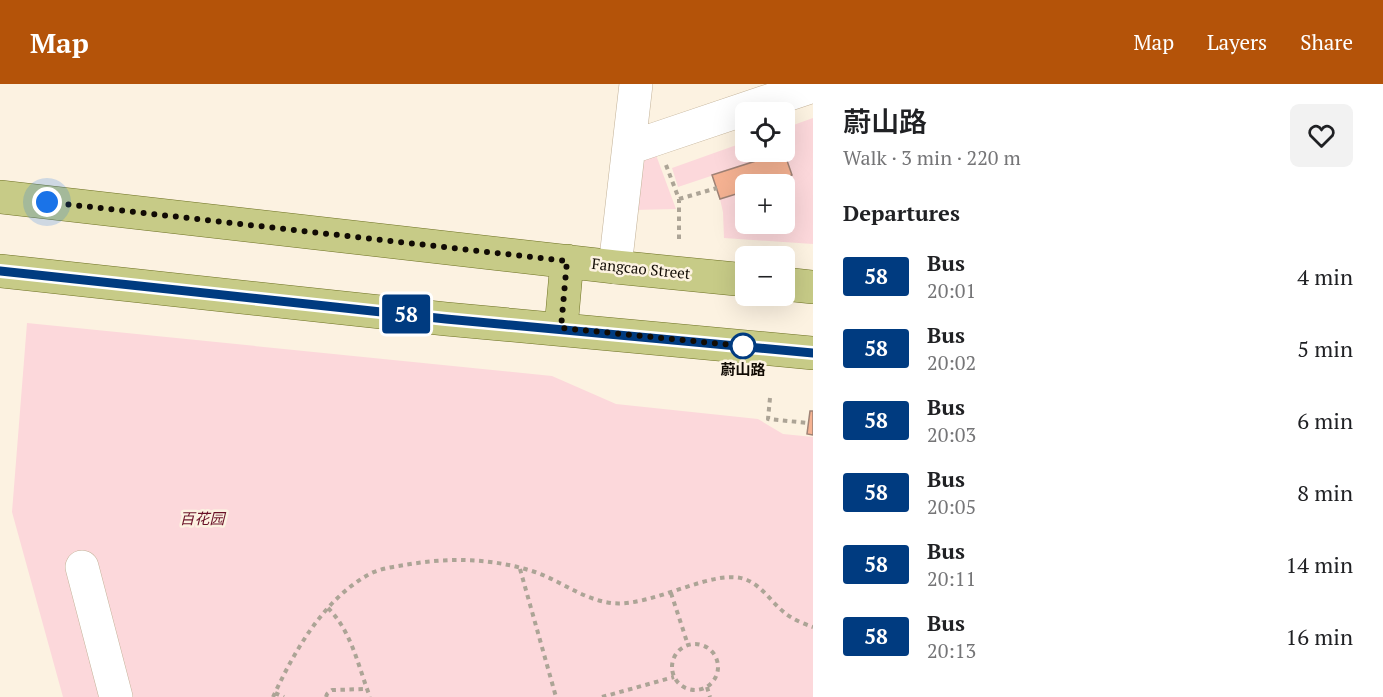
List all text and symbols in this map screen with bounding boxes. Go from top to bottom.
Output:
text: Map [30,24,89,61]
text: Map [1133,28,1174,56]
text: Layers [1207,28,1267,56]
text: Share [1300,28,1353,56]
map controls [735,102,795,306]
button: locate [735,102,795,162]
text: 蔚山路 [843,103,927,140]
button: heart [1290,104,1353,167]
text: Walk · 3 min · 220 m [843,144,1021,171]
button: + [735,174,795,234]
your location [32,187,62,217]
text: Departures [843,198,960,227]
button: − [735,246,795,306]
text: Bus [927,248,965,277]
street label: Fangcao Street [591,253,692,283]
text: 58 [864,262,888,290]
text: 4 min [1297,262,1353,291]
text: 20:01 [927,277,976,304]
line badge: 58 [379,294,433,334]
text: 58 [394,300,418,328]
text: Bus [927,320,965,349]
marker: 蔚山路 [730,333,756,359]
text: 58 [864,334,888,362]
text: 5 min [1297,334,1353,363]
text: 20:02 [927,349,976,376]
place label: 蔚山路 [720,359,766,379]
text: Bus [927,392,965,421]
text: 58 [864,406,888,434]
text: 6 min [1297,406,1353,435]
text: 20:03 [927,421,976,448]
text: Bus [927,464,965,493]
text: 58 [864,478,888,506]
text: 8 min [1297,478,1353,507]
text: 20:05 [927,493,976,520]
park label: 百花园 [179,508,226,528]
text: Bus [927,536,965,565]
text: 58 [864,550,888,578]
text: 14 min [1286,550,1353,579]
text: 20:11 [927,565,976,592]
text: Bus [927,608,965,637]
text: 58 [864,622,888,650]
text: 16 min [1286,622,1353,651]
text: 20:13 [927,637,976,664]

